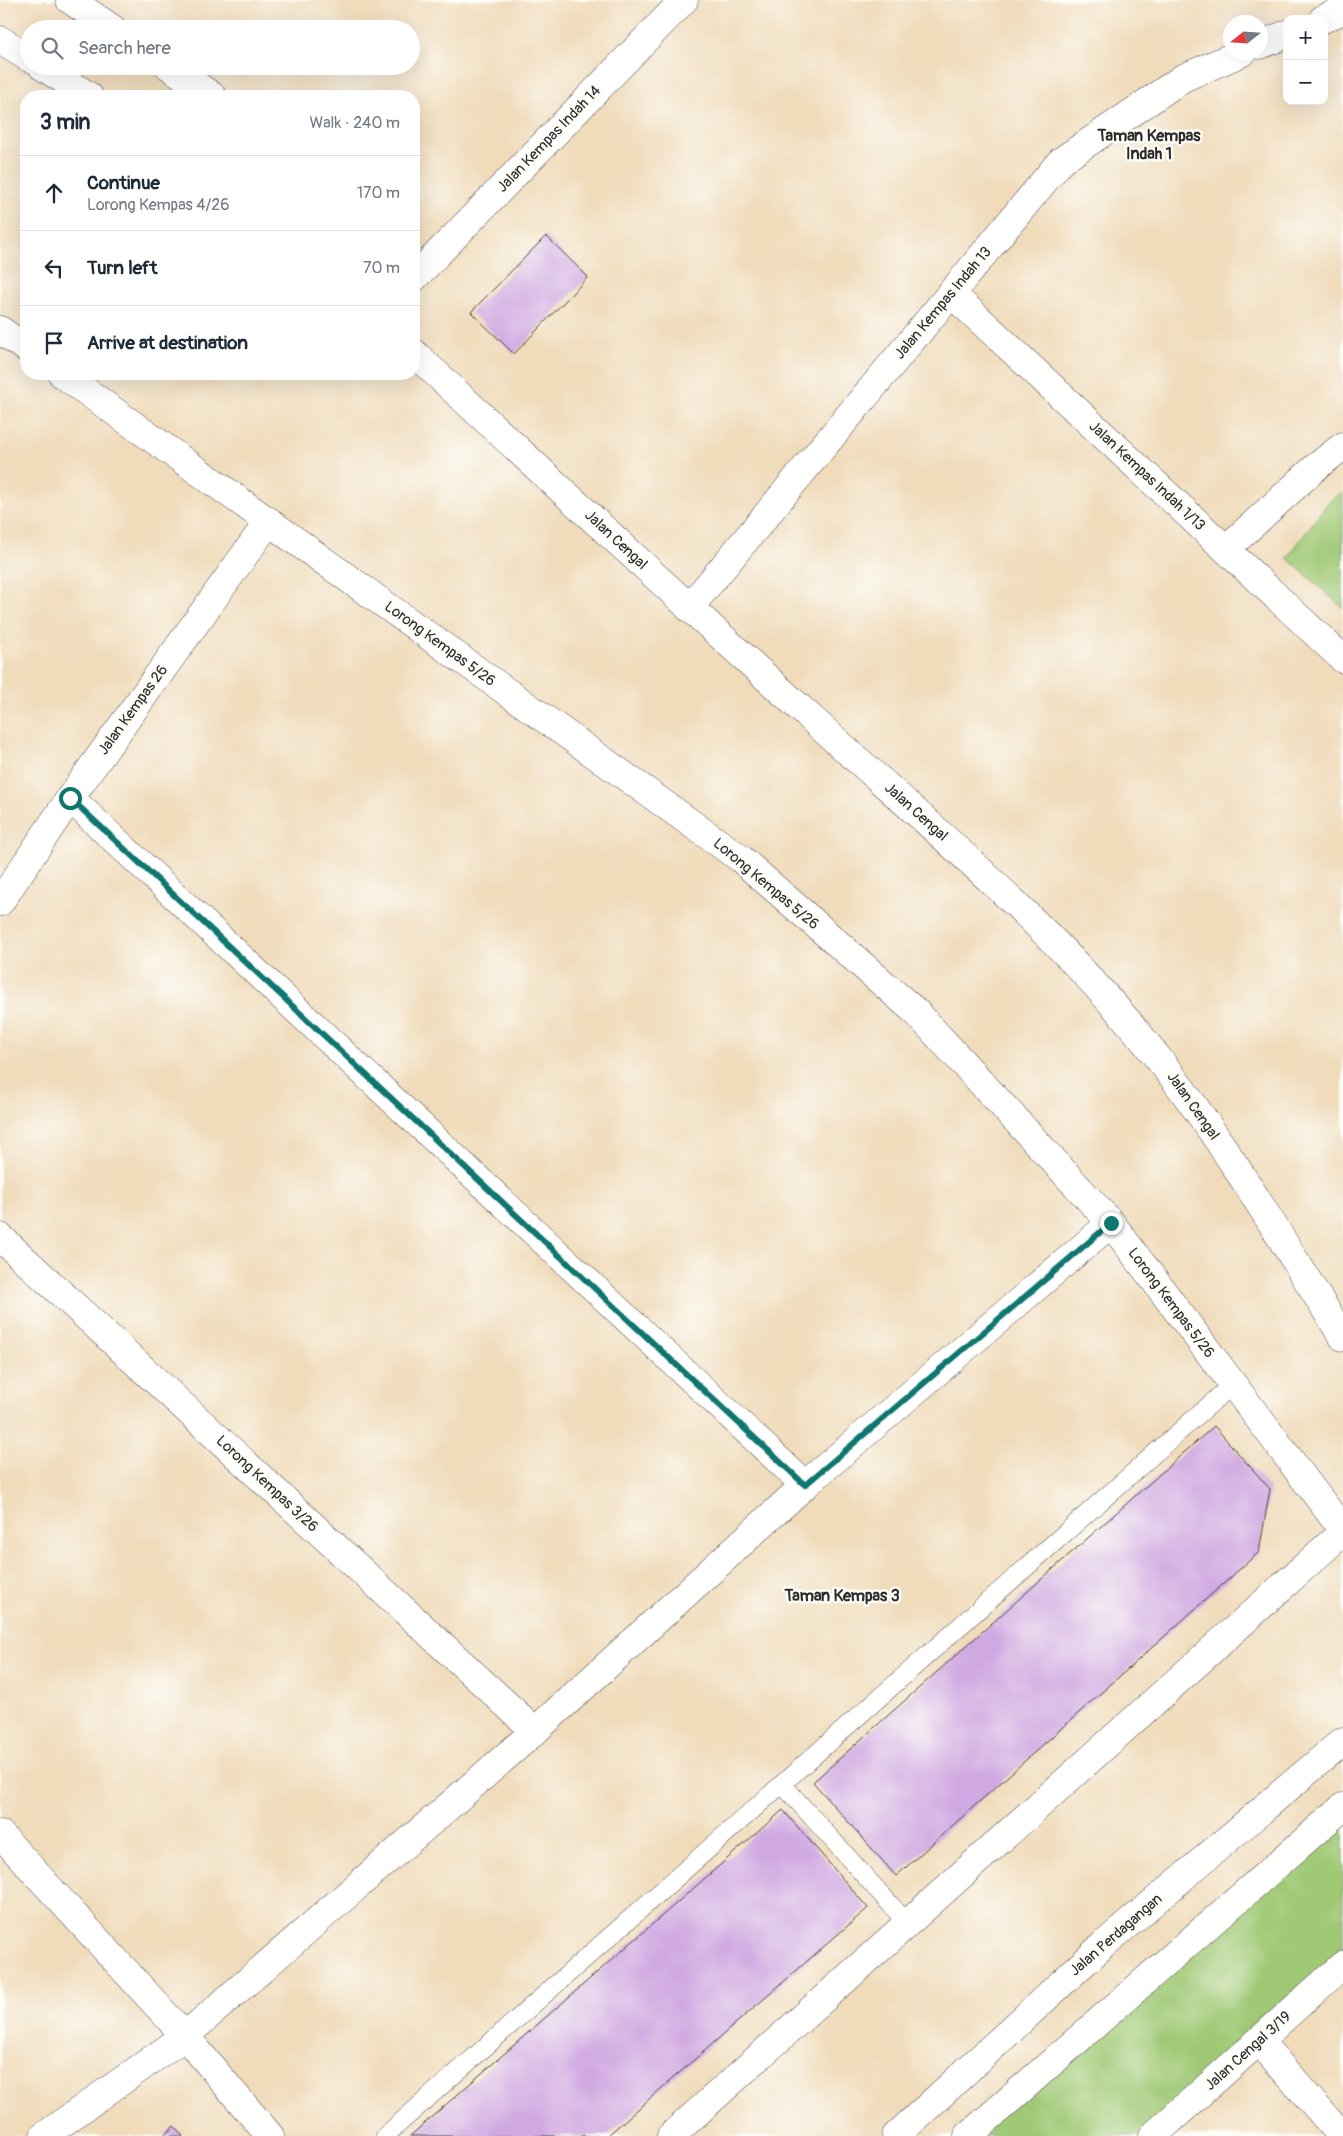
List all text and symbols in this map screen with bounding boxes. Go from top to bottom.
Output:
north arrow [1223,15,1268,60]
map controls [1283,15,1328,105]
button: + [1283,15,1328,60]
search box [20,20,420,75]
icon: search [38,34,66,62]
text: Search here [78,36,171,60]
button: − [1283,60,1328,105]
street label: Jalan Kempas Indah 14 [493,81,605,197]
text: 3 min [40,109,90,136]
text: Walk · 240 m [309,113,400,133]
district label: Taman Kempas Indah 1 [1097,126,1201,164]
text: Continue [87,171,160,195]
icon: ahead [40,179,68,207]
text: 170 m [357,183,400,203]
text: Lorong Kempas 4/26 [87,195,230,215]
street label: Jalan Kempas Indah 13 [890,243,996,363]
icon: left [40,254,68,282]
text: Turn left [87,256,157,280]
text: 70 m [363,258,400,278]
icon: arrive [40,329,68,357]
text: Arrive at destination [87,331,248,355]
street label: Jalan Kempas Indah 1/13 [1085,417,1209,535]
street label: Jalan Cengal [581,506,651,574]
street label: Lorong Kempas 5/26 [381,597,499,691]
street label: Jalan Kempas 26 [94,661,172,759]
street label: Jalan Cengal [880,779,952,845]
route start [59,787,82,810]
street label: Lorong Kempas 5/26 [709,834,823,934]
street label: Jalan Cengal [1163,1068,1223,1144]
route end [1100,1212,1123,1235]
street label: Lorong Kempas 5/26 [1123,1244,1219,1362]
street label: Lorong Kempas 3/26 [212,1432,322,1536]
district label: Taman Kempas 3 [783,1586,900,1606]
street label: Jalan Perdagangan [1066,1890,1166,1980]
street label: Jalan Cengal 3/19 [1201,2007,1295,2095]

